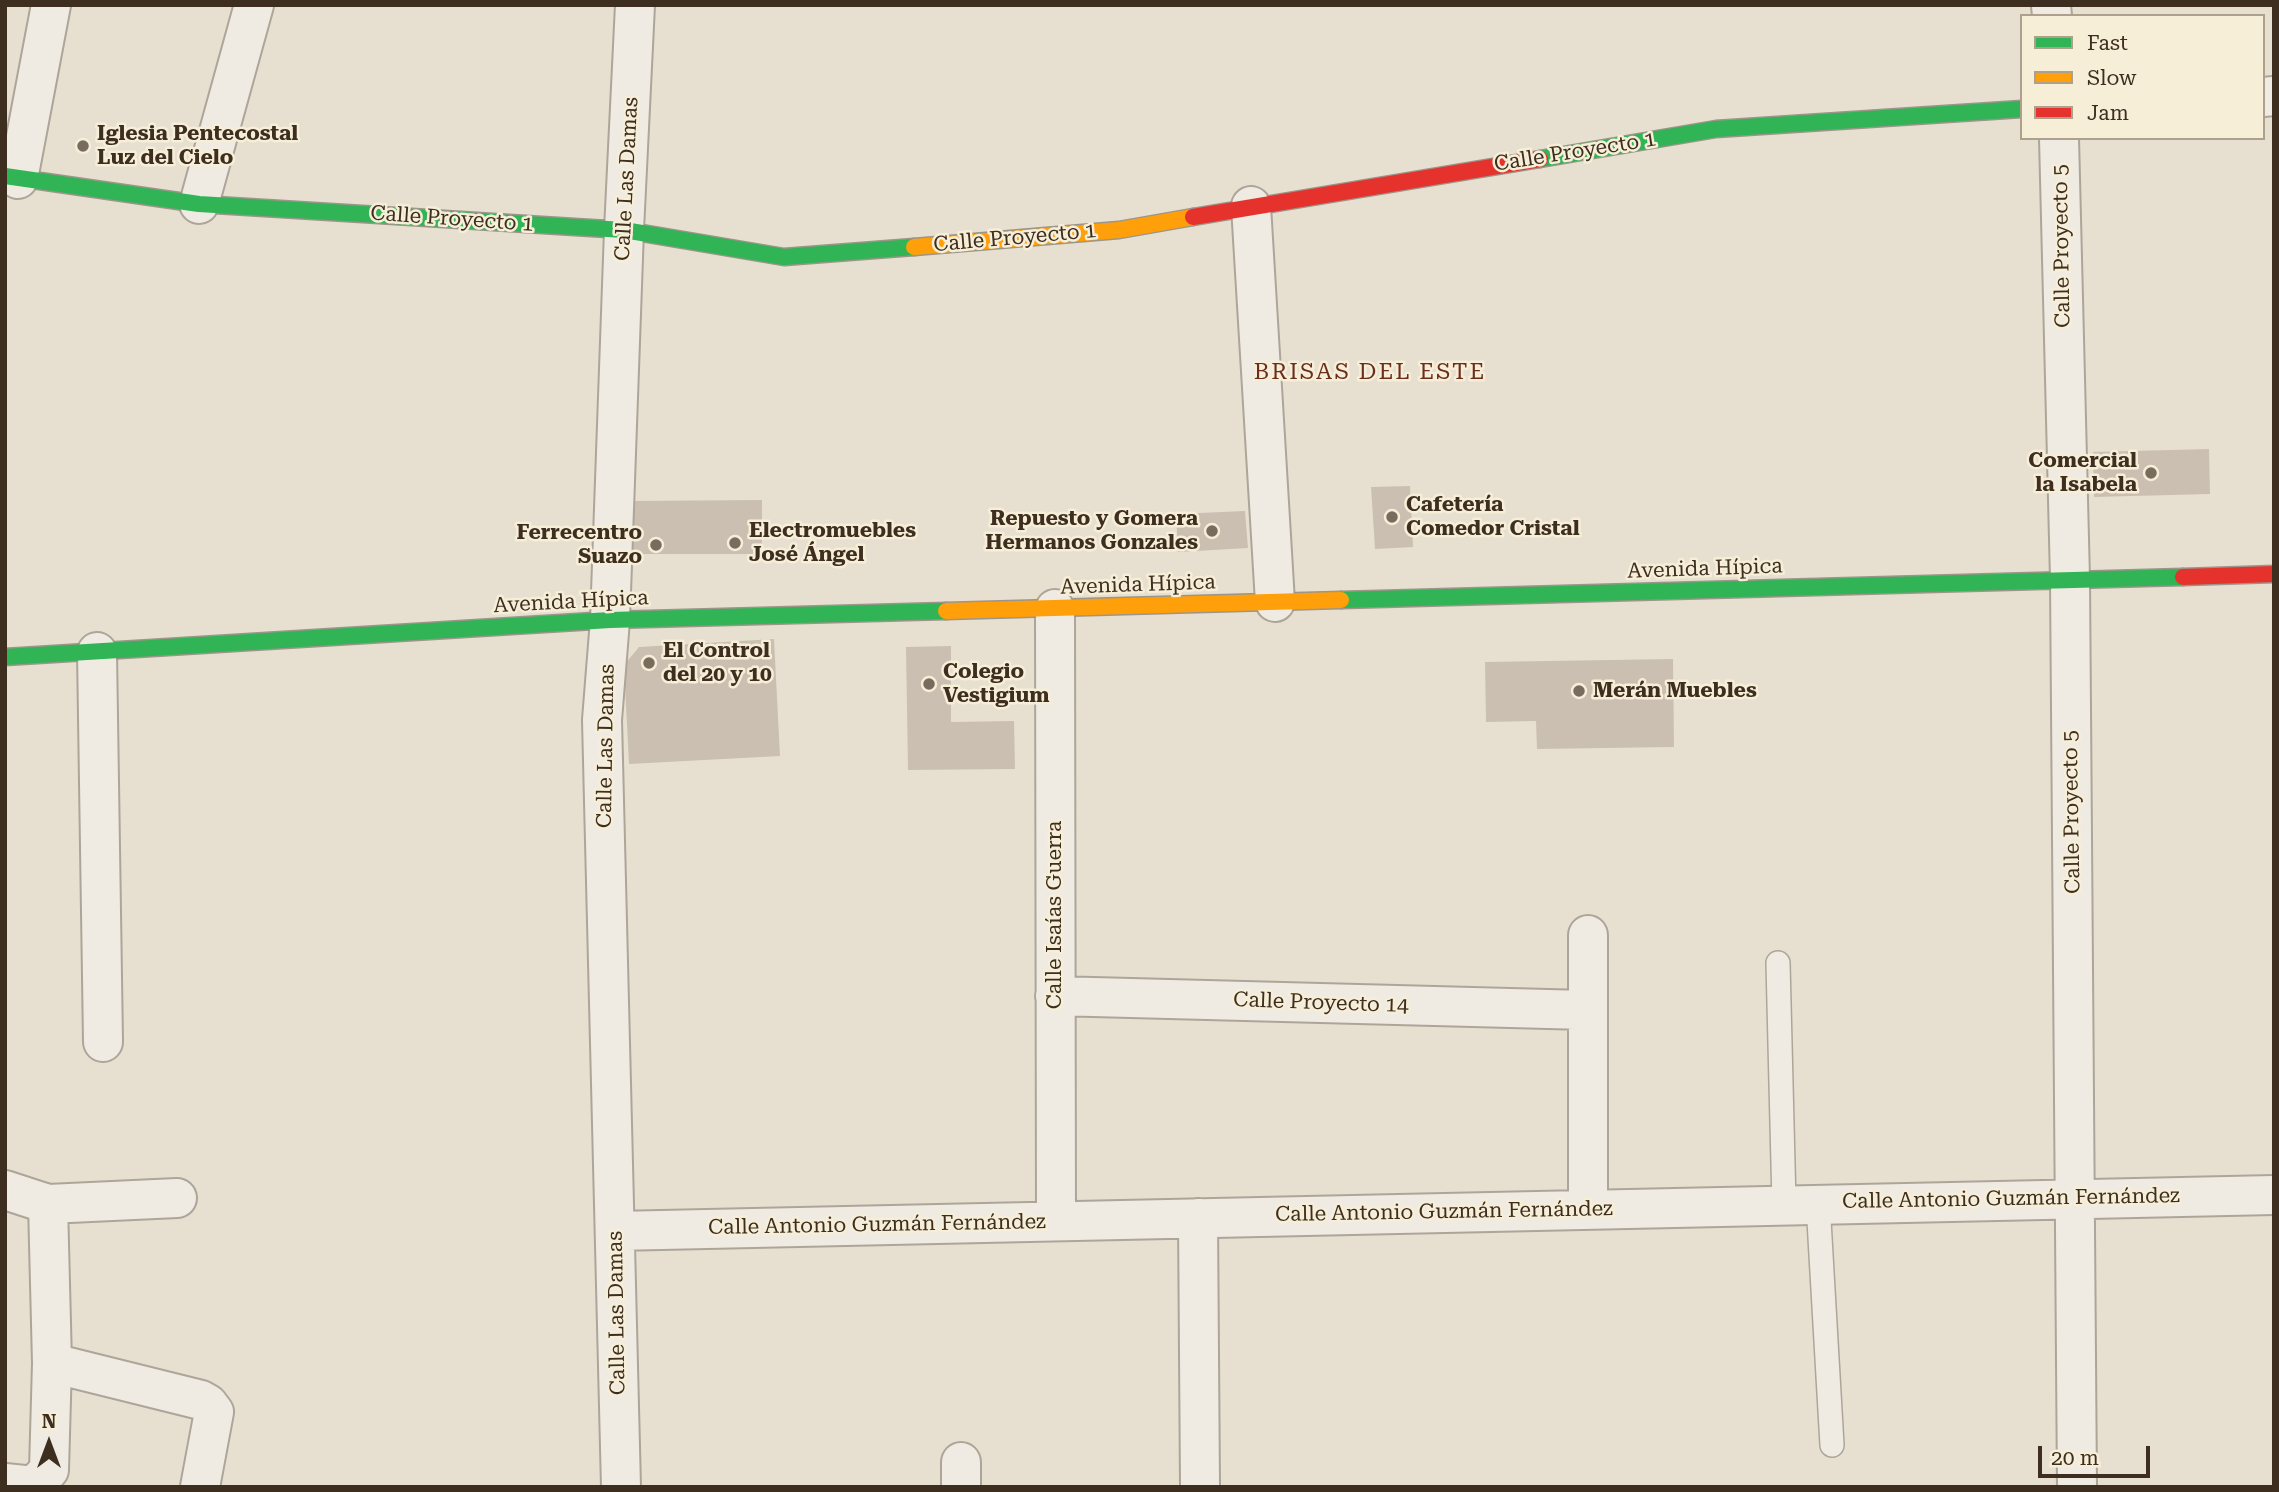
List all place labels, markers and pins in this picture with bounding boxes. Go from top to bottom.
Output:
place label: Iglesia Pentecostal Luz del Cielo [97,121,298,171]
marker: Iglesia Pentecostal Luz del Cielo [75,138,91,154]
place label: Comercial la Isabela [2028,448,2137,498]
marker: Comercial la Isabela [2143,465,2159,481]
place label: Cafetería Comedor Cristal [1406,492,1580,542]
place label: Repuesto y Gomera Hermanos Gonzales [985,506,1198,556]
marker: Cafetería Comedor Cristal [1384,509,1400,525]
place label: Electromuebles José Ángel [749,518,916,568]
place label: Ferrecentro Suazo [517,520,642,570]
marker: Repuesto y Gomera Hermanos Gonzales [1204,523,1220,539]
marker: Electromuebles José Ángel [727,535,743,551]
marker: Ferrecentro Suazo [648,537,664,553]
place label: El Control del 20 y 10 [663,638,772,688]
marker: El Control del 20 y 10 [641,655,657,671]
place label: Colegio Vestigium [943,659,1049,709]
marker: Colegio Vestigium [921,676,937,692]
place label: Merán Muebles [1593,678,1757,704]
marker: Merán Muebles [1571,683,1587,699]

